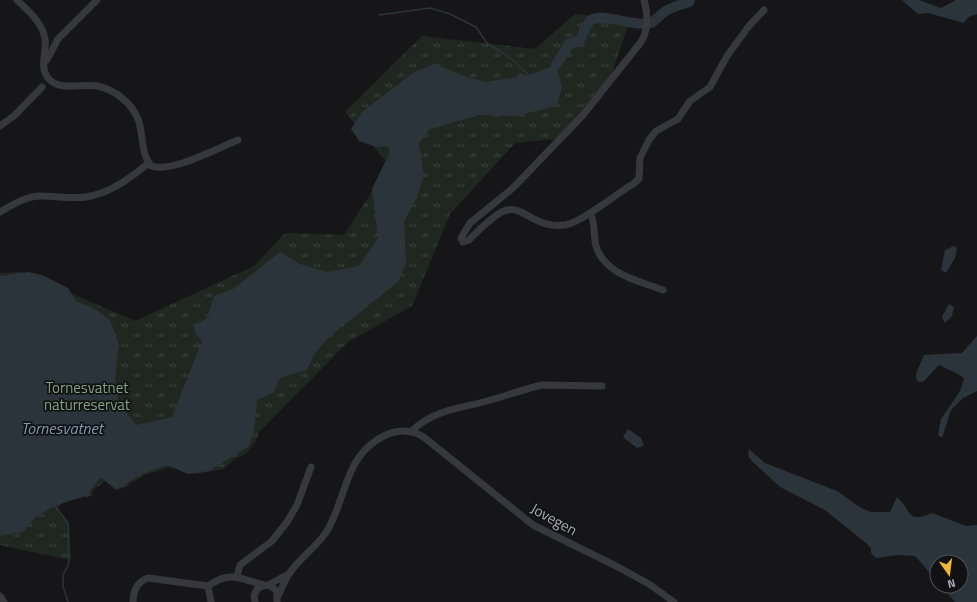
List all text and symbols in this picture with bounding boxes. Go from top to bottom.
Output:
park label: Tornesvatnet naturreservat [44,376,131,416]
water label: Tornesvatnet [21,416,105,440]
street label: Jovegen [527,497,581,541]
north arrow [929,554,969,594]
text: N [946,575,957,592]

